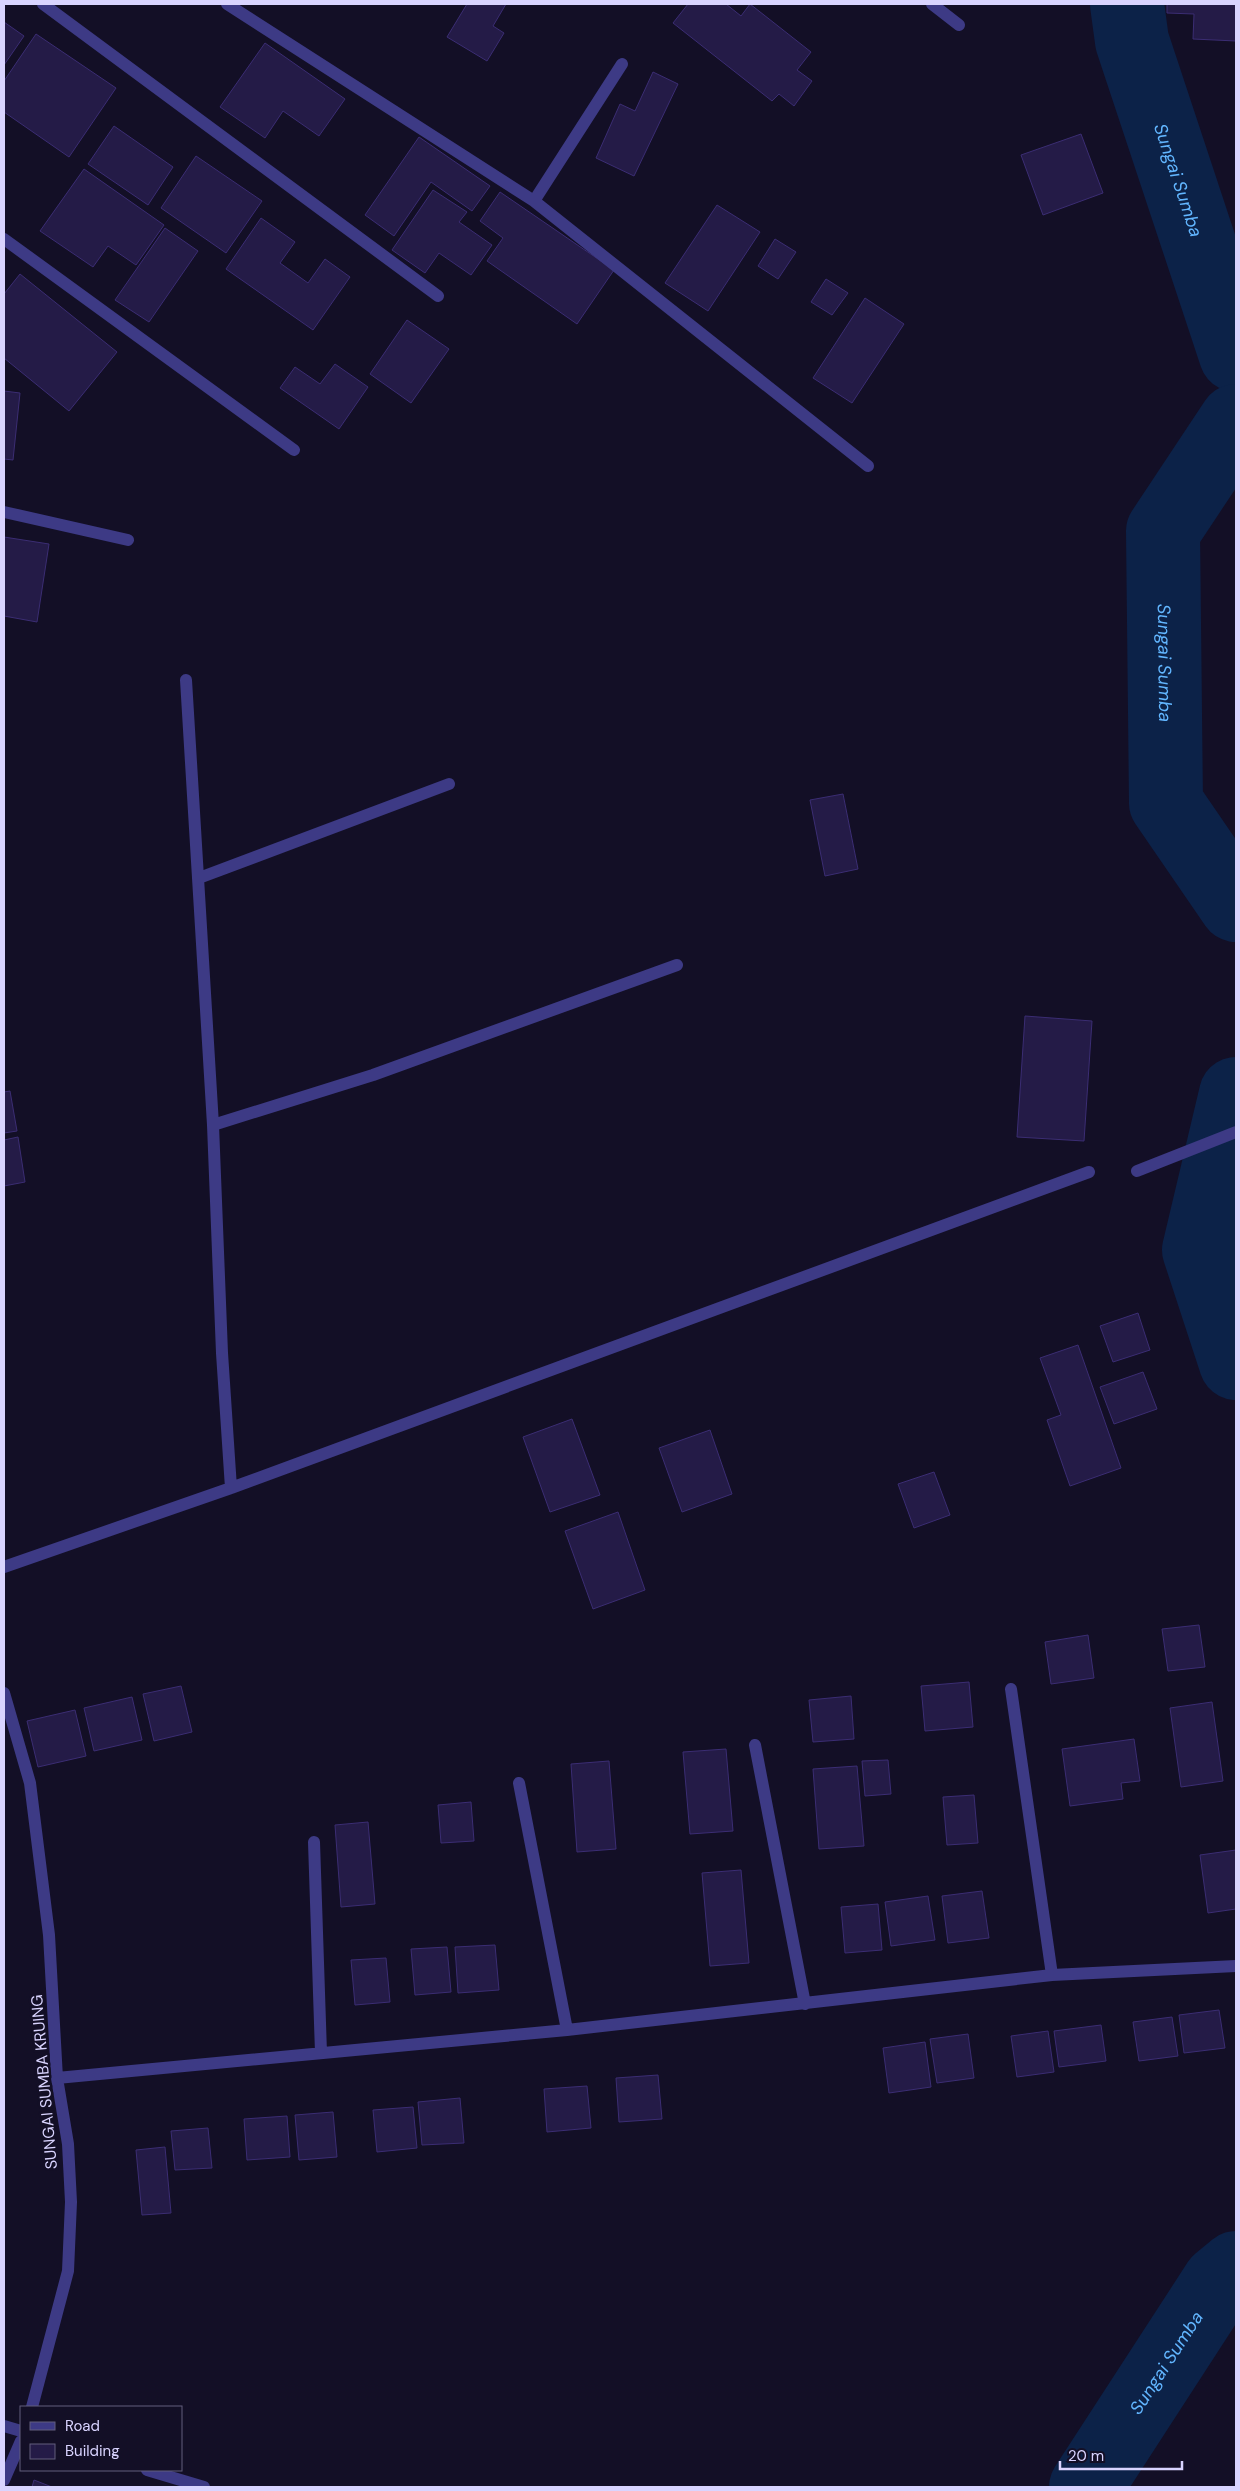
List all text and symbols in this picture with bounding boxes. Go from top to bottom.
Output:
water label: Sungai Sumba [1148,120,1208,240]
water label: Sungai Sumba [1152,604,1177,722]
street label: SUNGAI SUMBA KRUING [26,1994,62,2170]
water label: Sungai Sumba [1124,2307,1209,2419]
legend [20,2406,182,2471]
text: Road [65,2416,100,2436]
scale bar [1060,2438,1182,2470]
text: Building [65,2441,120,2461]
text: 20 m [1068,2446,1104,2466]

